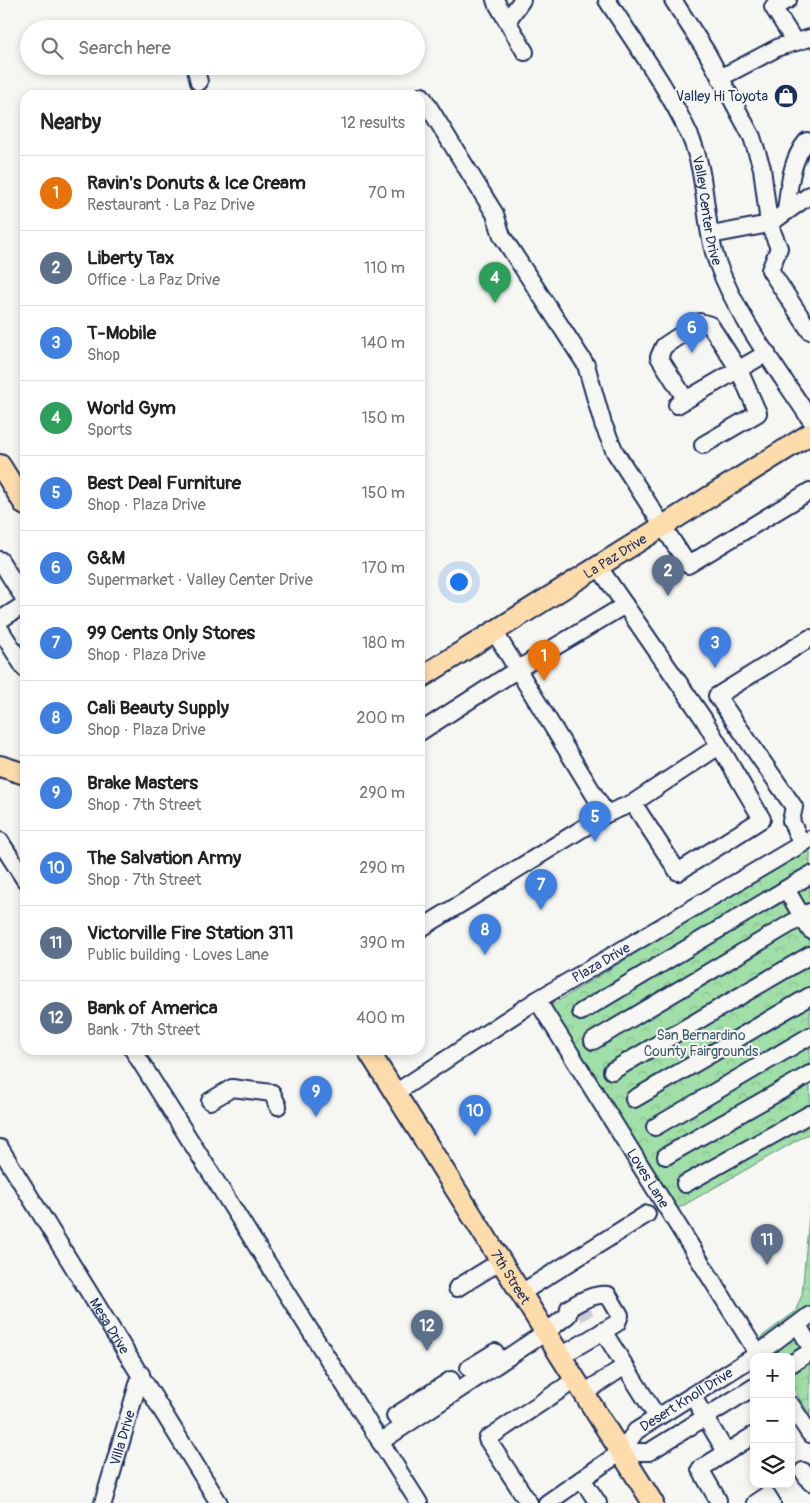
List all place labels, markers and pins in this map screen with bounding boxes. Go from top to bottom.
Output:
shop icon: Valley Hi Toyota [773,83,799,109]
place label: Valley Hi Toyota [676,88,768,105]
pin: 4 [479,262,511,303]
pin: 6 [676,312,708,353]
pin: 2 [652,555,684,596]
pin: 3 [699,627,731,668]
pin: 1 [528,640,560,681]
pin: 5 [579,801,611,842]
pin: 7 [525,869,557,910]
pin: 8 [469,914,501,955]
pin: 9 [300,1076,332,1117]
pin: 10 [459,1095,491,1136]
pin: 11 [751,1224,783,1265]
pin: 12 [411,1310,443,1351]

